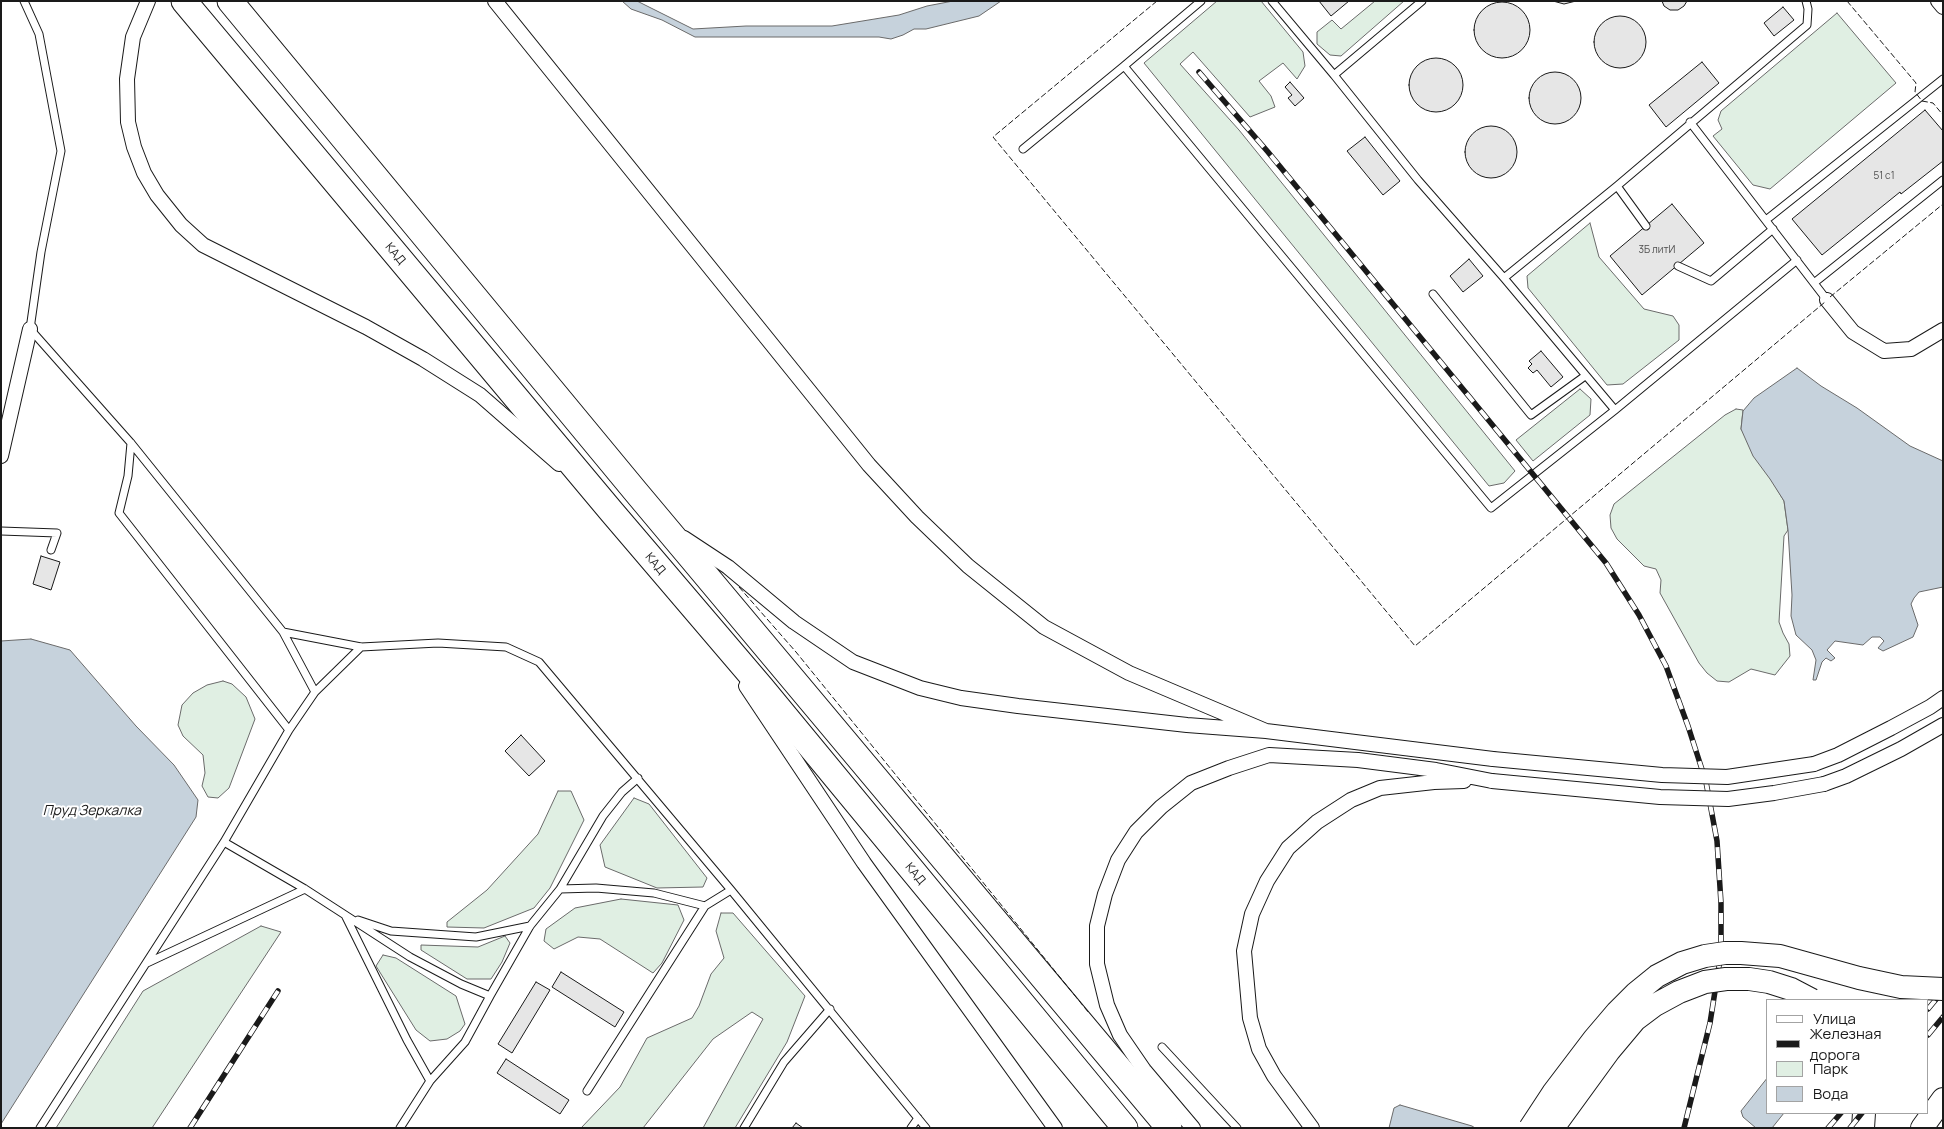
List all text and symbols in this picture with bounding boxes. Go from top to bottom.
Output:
house number: 51 с1 [1873,170,1895,182]
street label: КАД [382,240,408,268]
house number: 3Б литИ [1639,244,1675,256]
street label: КАД [642,550,668,578]
water label: Пруд Зеркалка [43,803,141,819]
street label: КАД [902,860,928,888]
legend [1766,999,1929,1114]
text: Улица [1813,1008,1856,1029]
text: Железная дорога [1810,1023,1881,1065]
text: Парк [1813,1058,1848,1079]
text: Вода [1813,1083,1848,1104]

